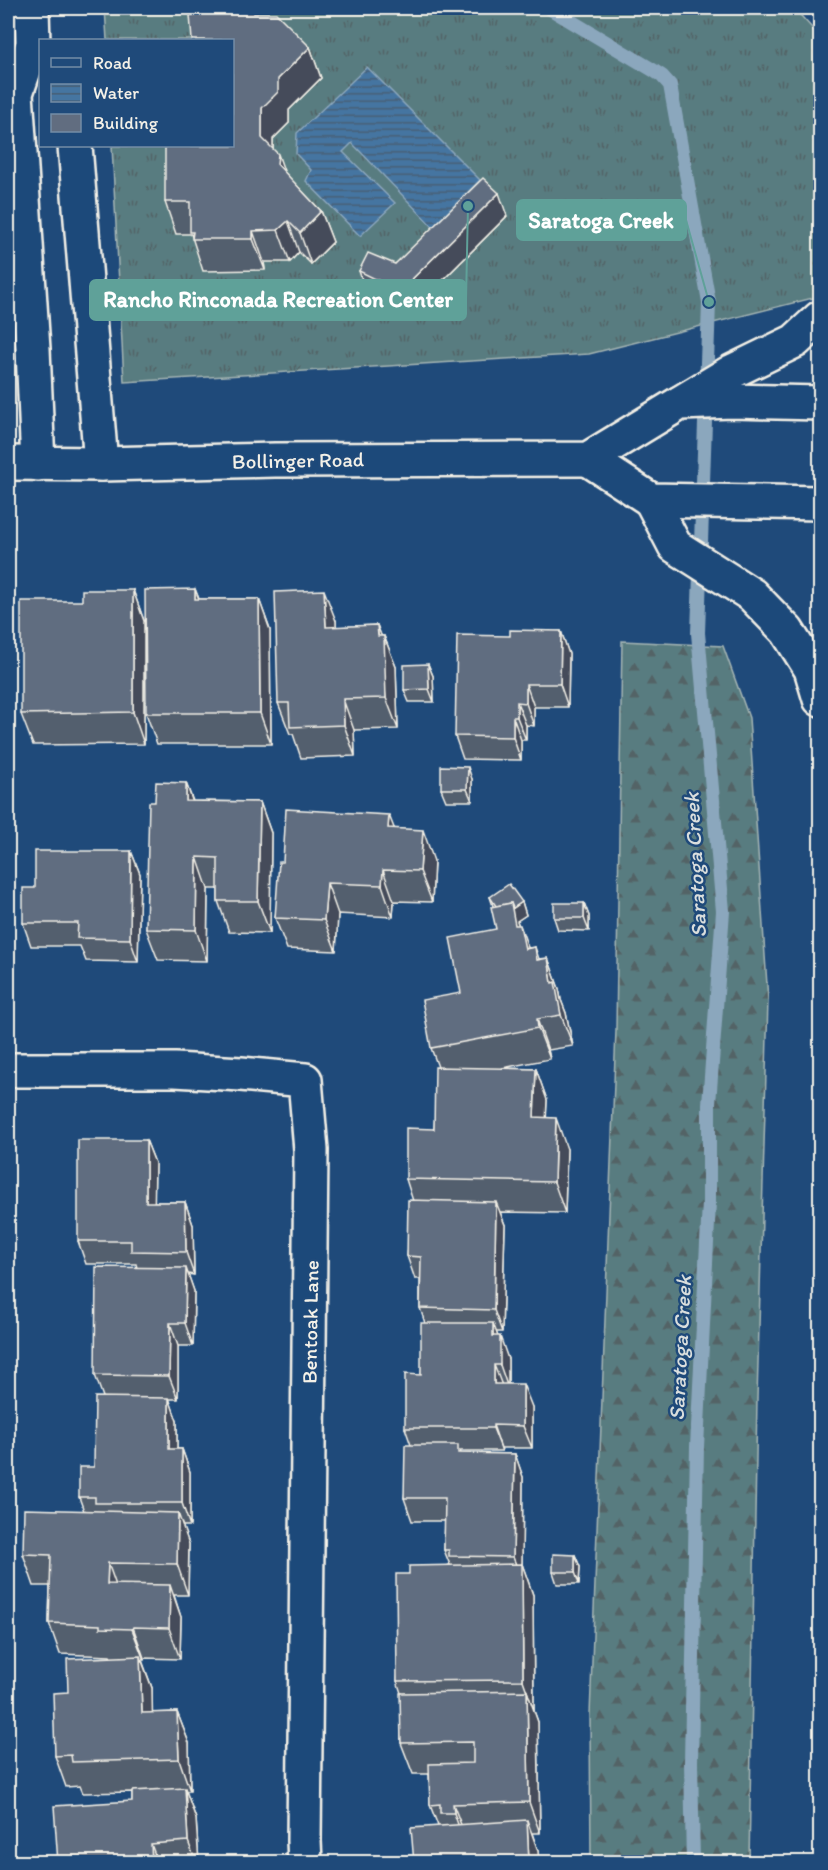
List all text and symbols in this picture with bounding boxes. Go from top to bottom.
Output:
legend [39,39,234,147]
text: Road [93,52,132,74]
text: Water [93,82,139,104]
text: Building [93,112,159,134]
callout: Saratoga Creek [517,200,686,240]
text: Saratoga Creek [528,207,674,234]
callout: Rancho Rinconada Recreation Center [90,280,466,320]
text: Rancho Rinconada Recreation Center [103,286,454,313]
street label: Bollinger Road [232,446,365,474]
water label: Saratoga Creek [678,790,712,938]
street label: Bentoak Lane [296,1260,324,1384]
water label: Saratoga Creek [663,1273,697,1421]

